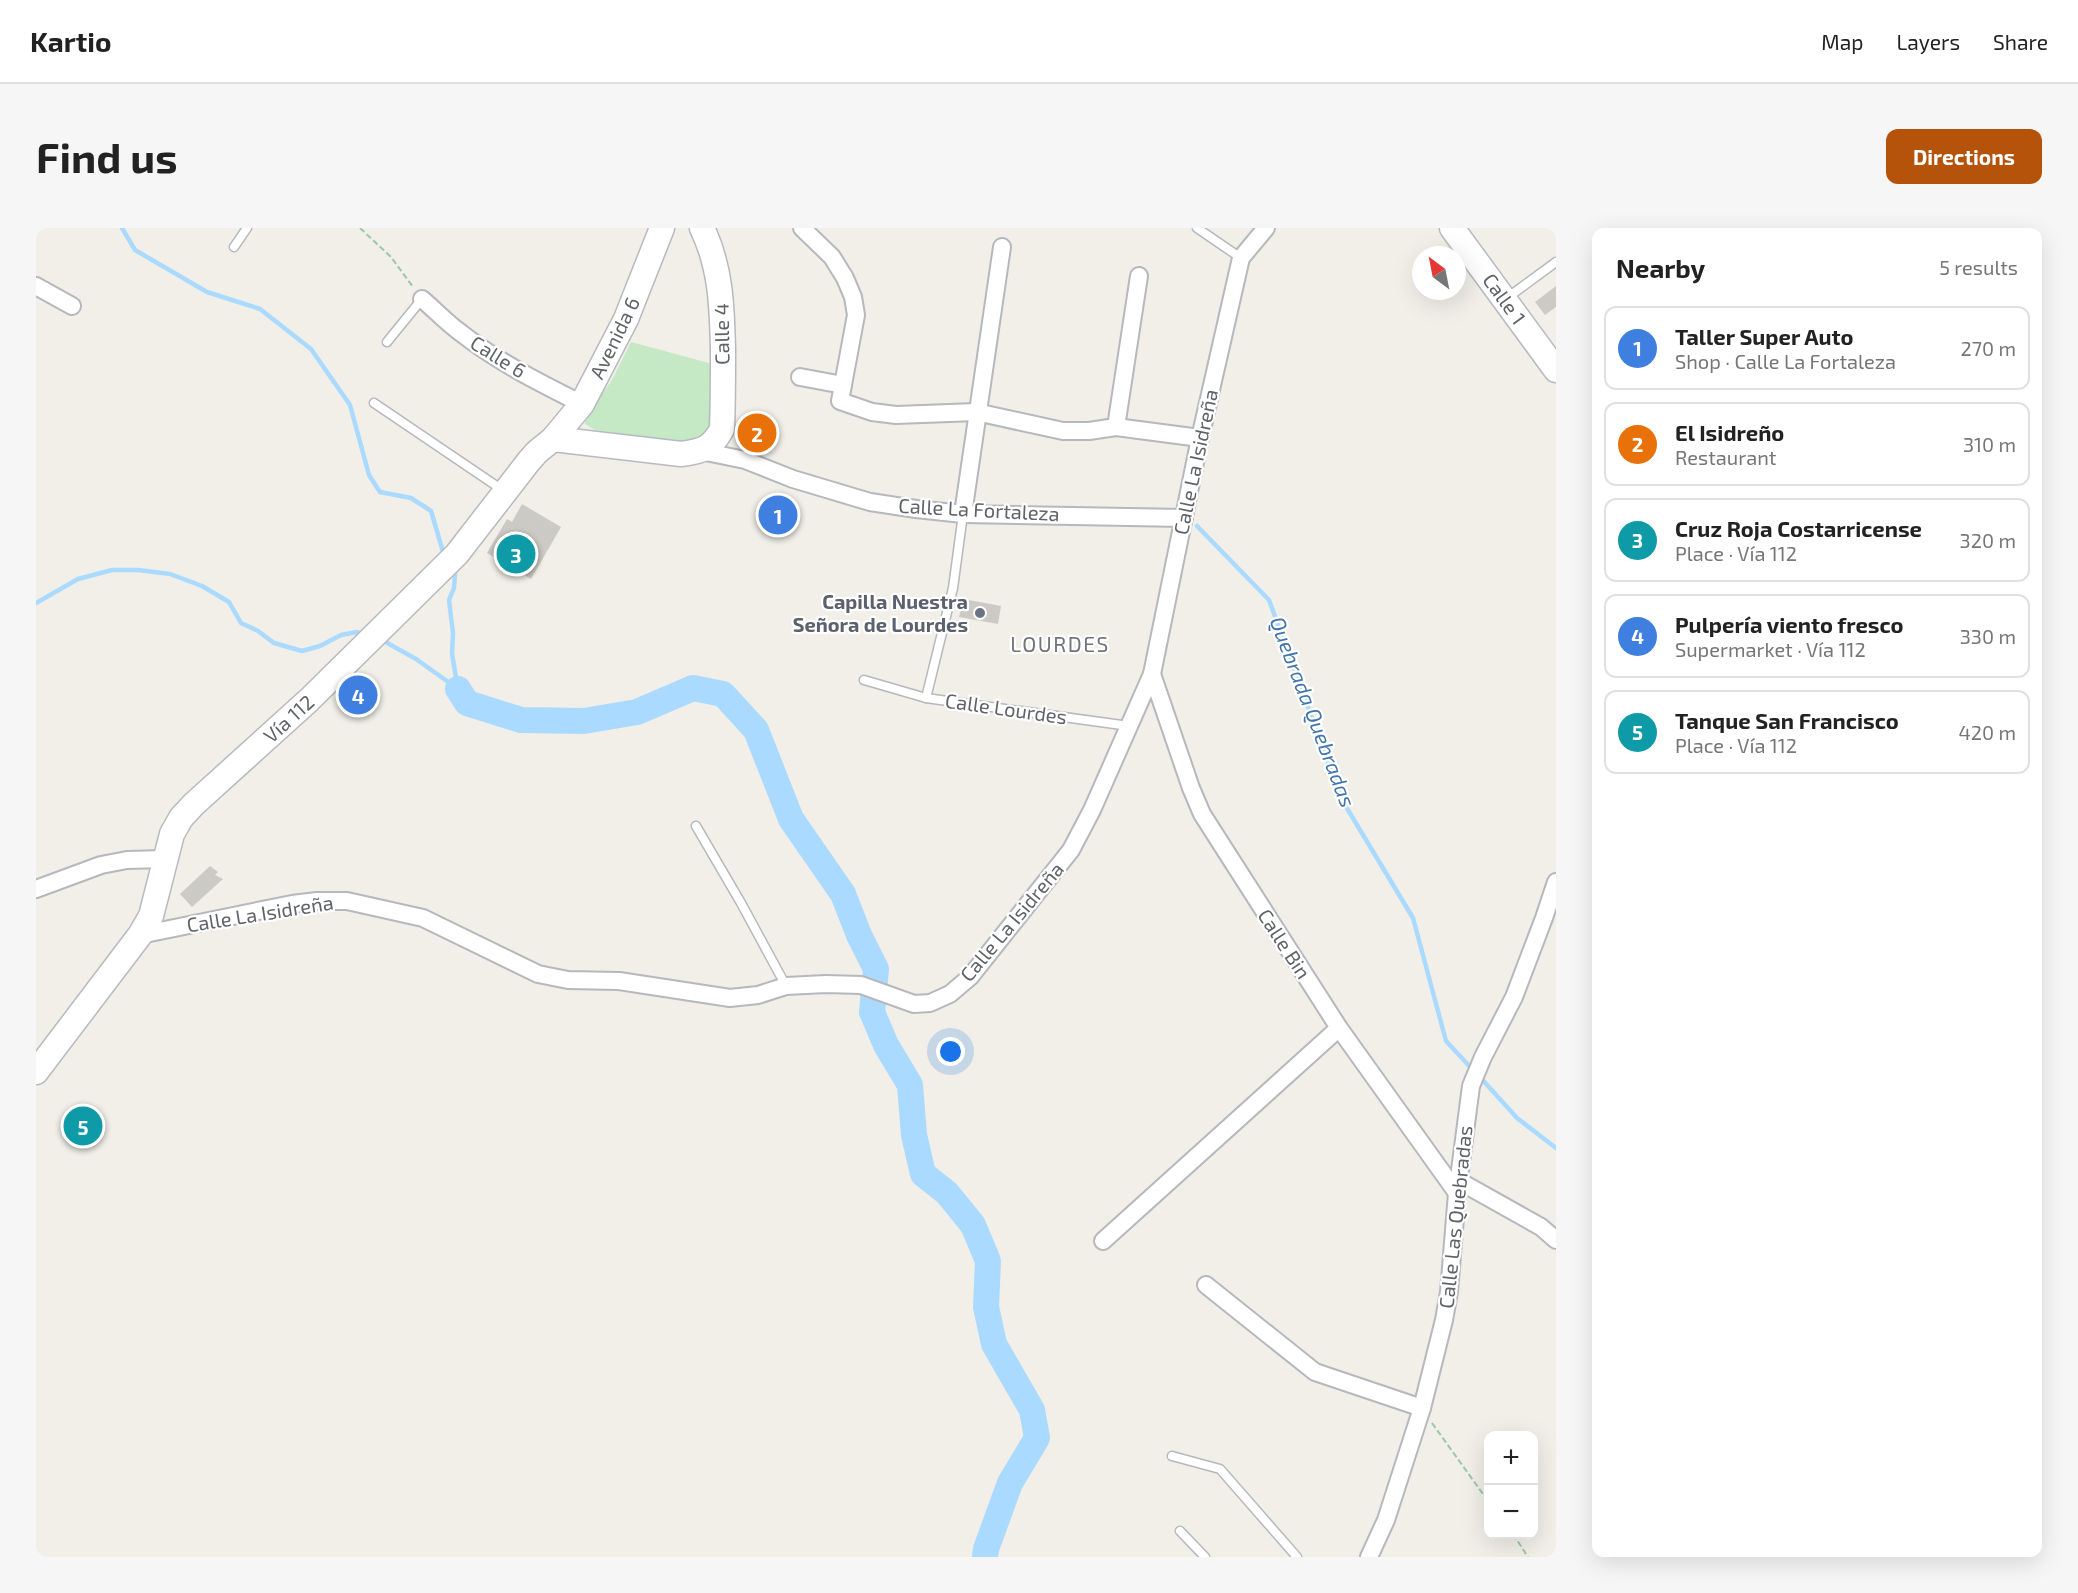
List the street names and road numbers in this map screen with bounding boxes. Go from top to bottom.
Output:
street label: Calle 1 [1478,268,1531,329]
street label: Avenida 6 [584,293,644,382]
street label: Calle 4 [708,303,734,365]
street label: Calle 6 [466,330,531,382]
street label: Calle La Isidreña [1168,387,1222,537]
street label: Calle La Fortaleza [898,493,1060,525]
street label: Calle Lourdes [944,688,1069,728]
street label: Vía 112 [258,689,319,747]
street label: Calle La Isidreña [954,857,1068,986]
street label: Calle La Isidreña [185,890,335,936]
street label: Calle Bin [1253,904,1316,983]
street label: Calle Las Quebradas [1433,1124,1477,1310]

